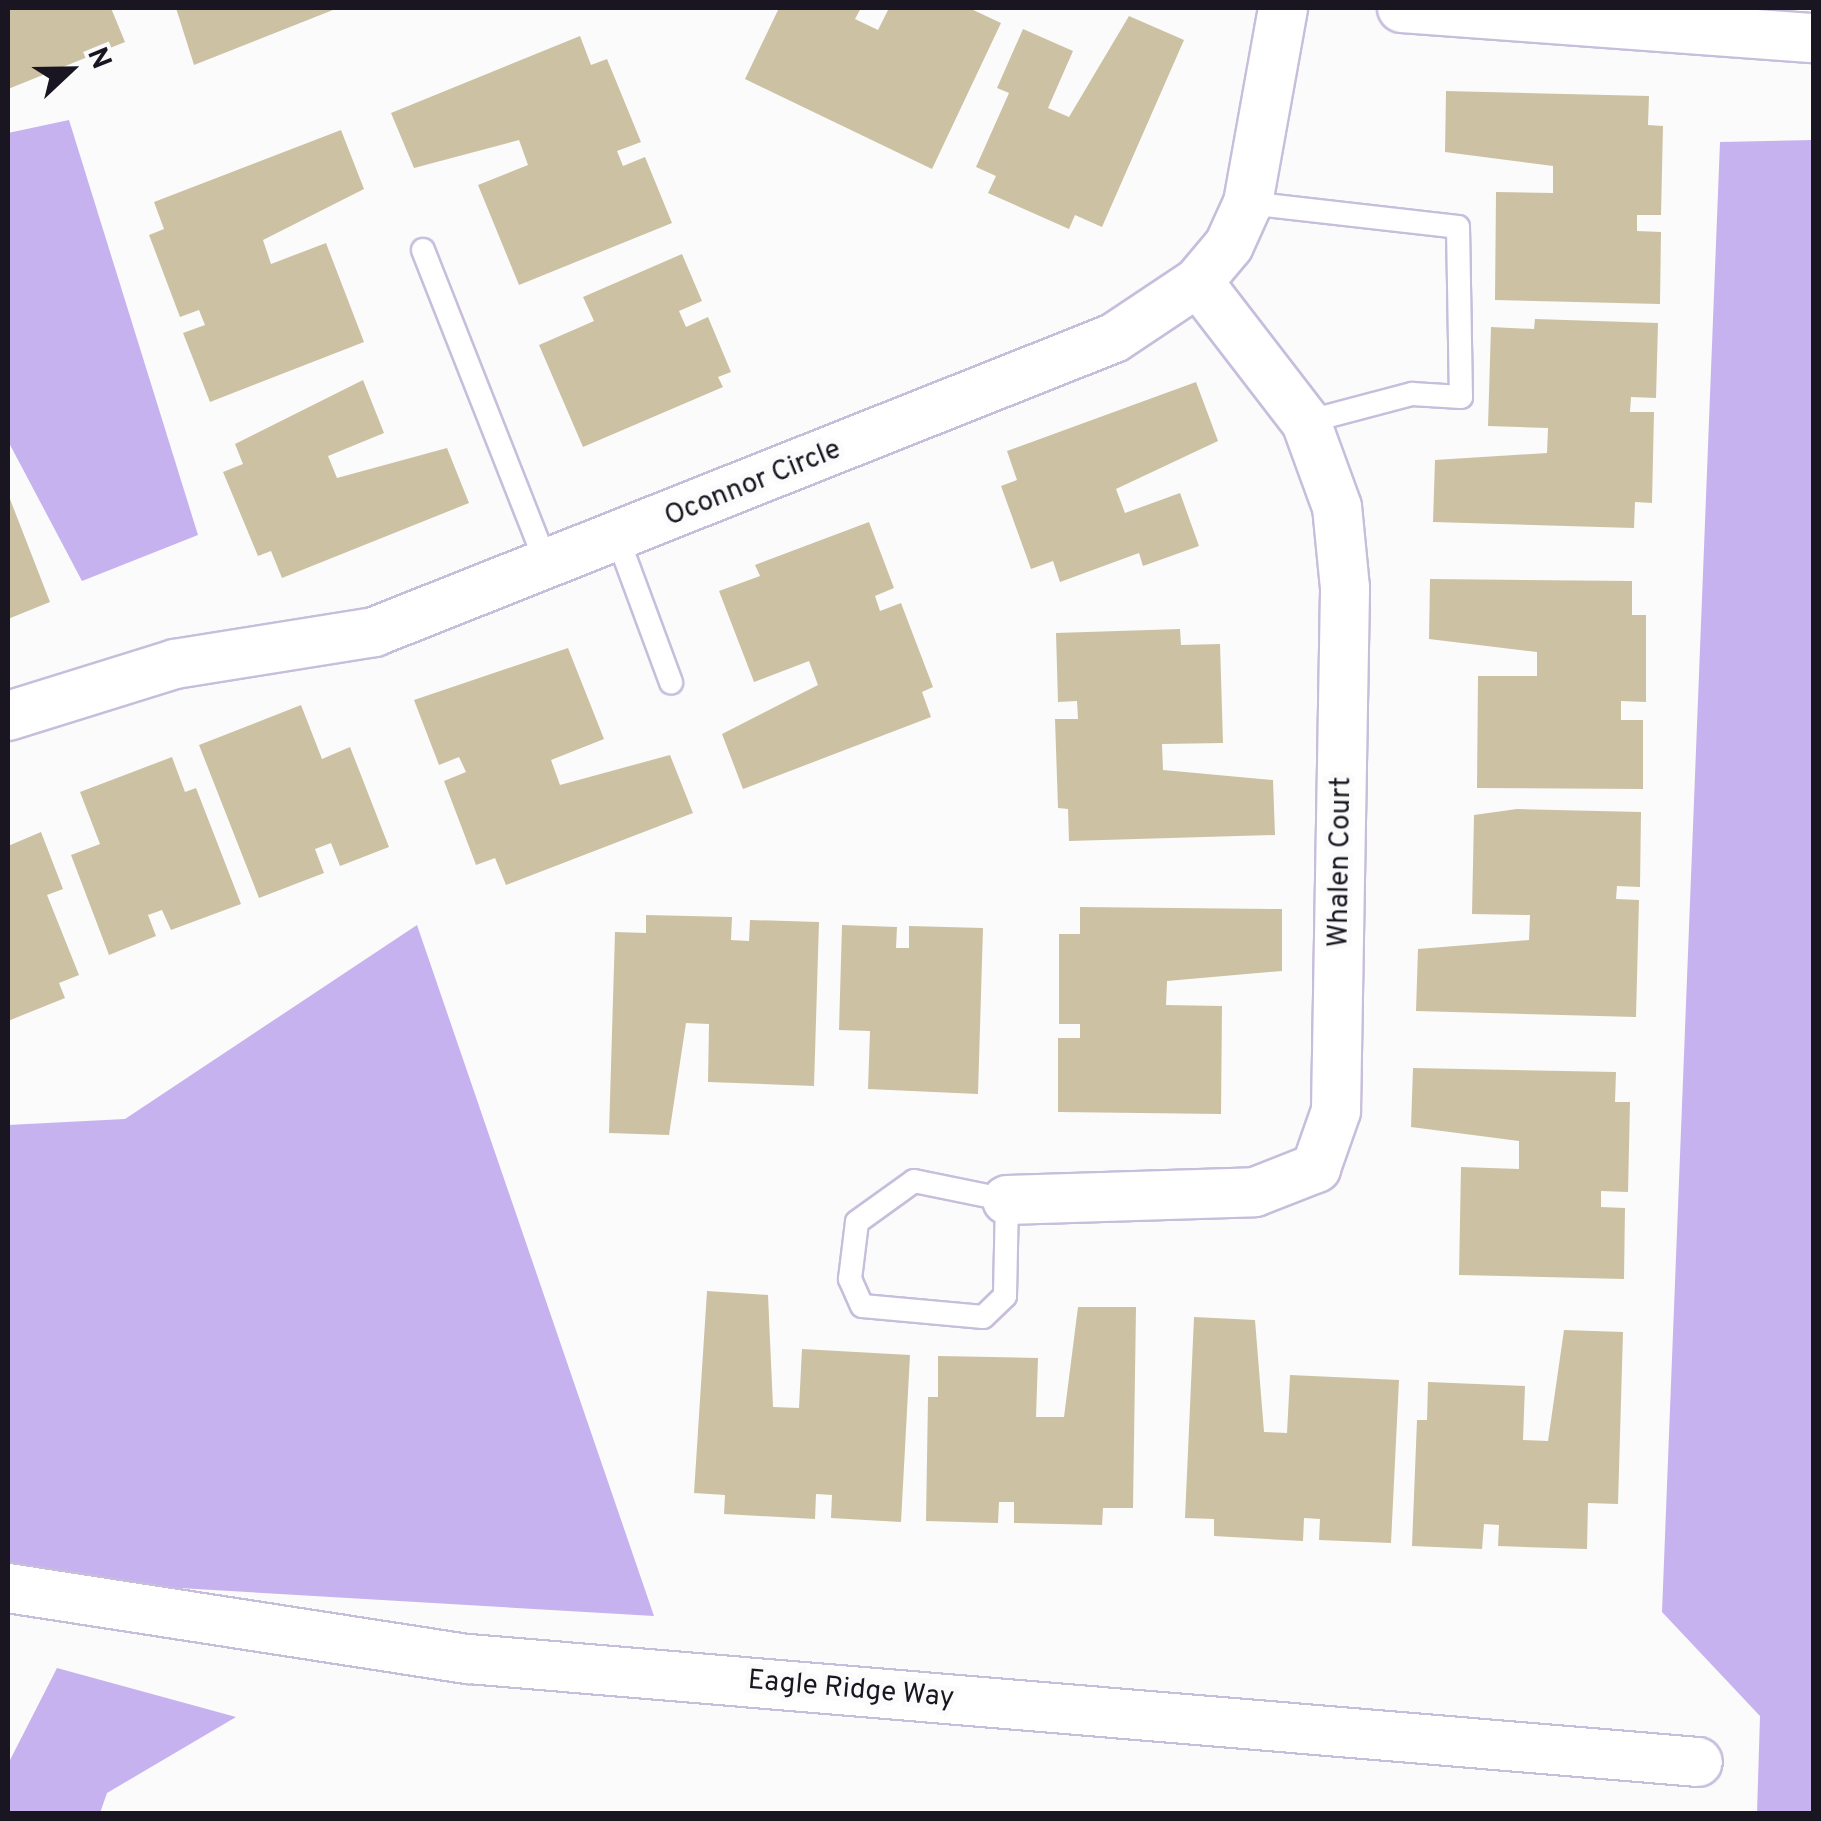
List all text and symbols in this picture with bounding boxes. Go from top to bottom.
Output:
north arrow [20,20,120,120]
text: N [77,43,118,75]
street label: Oconnor Circle [660,433,846,535]
street label: Whalen Court [1323,776,1359,948]
street label: Eagle Ridge Way [746,1664,956,1716]

